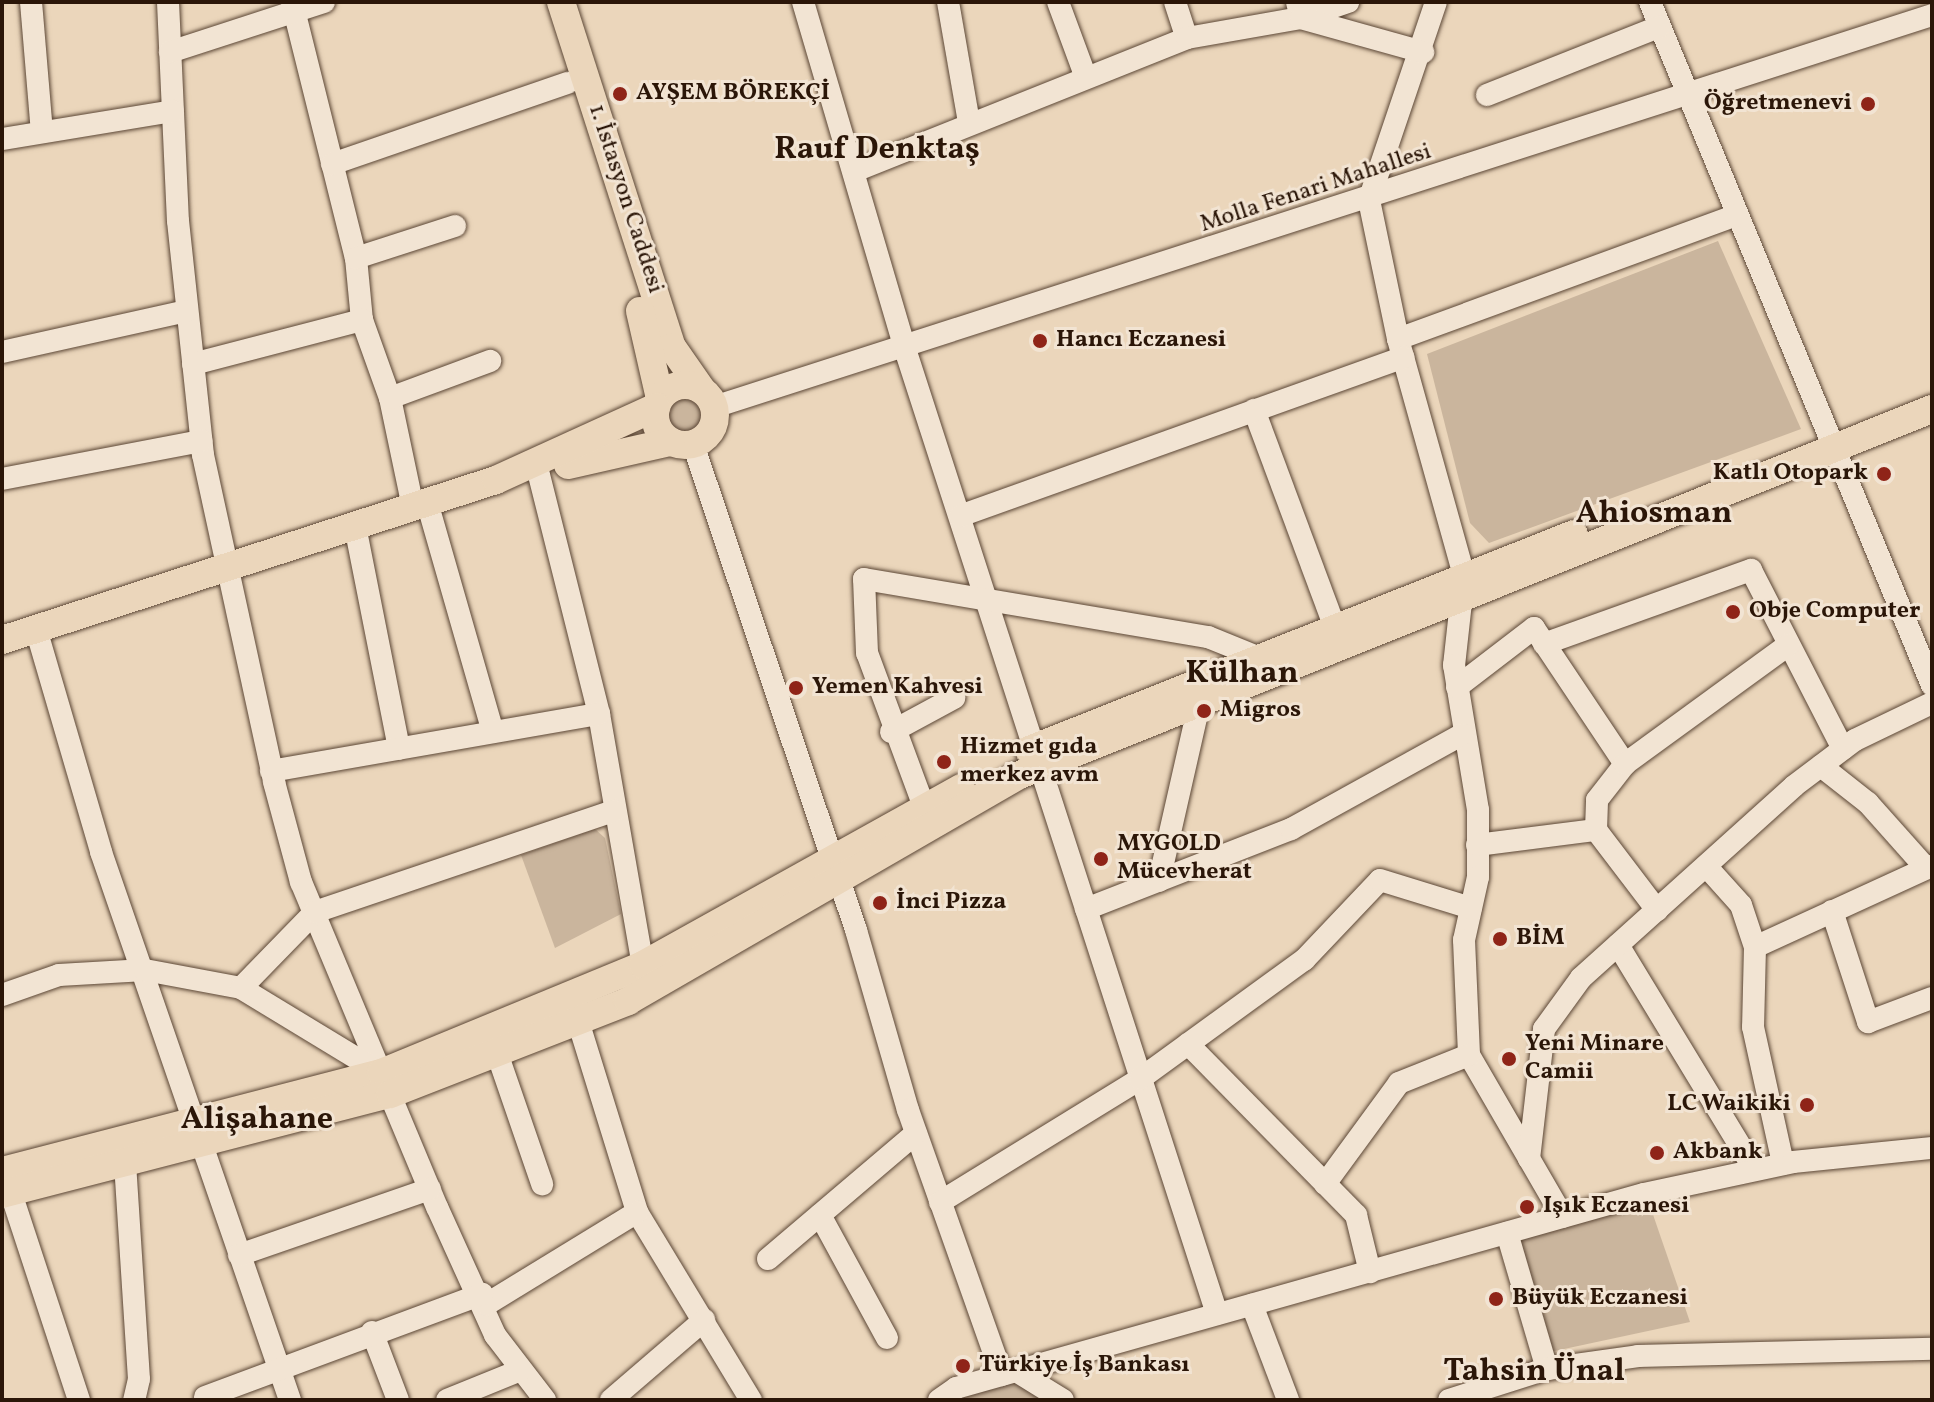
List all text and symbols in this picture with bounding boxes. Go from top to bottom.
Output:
place label: AYŞEM BÖREKÇİ [636,80,830,108]
marker: AYŞEM BÖREKÇİ [611,85,629,103]
place label: Öğretmenevi [1704,90,1852,118]
marker: Öğretmenevi [1859,95,1877,113]
street label: 1. İstasyon Caddesi [581,101,669,297]
district label: Rauf Denktaş [776,131,978,169]
street label: Molla Fenari Mahallesi [1197,138,1435,240]
place label: Hancı Eczanesi [1056,327,1226,355]
marker: Hancı Eczanesi [1031,332,1049,350]
place label: Katlı Otopark [1713,460,1868,488]
marker: Katlı Otopark [1875,465,1893,483]
district label: Ahiosman [1576,495,1732,533]
place label: Obje Computer [1749,598,1920,626]
marker: Obje Computer [1724,603,1742,621]
district label: Külhan [1186,655,1298,693]
place label: Yemen Kahvesi [812,674,983,702]
marker: Yemen Kahvesi [787,679,805,697]
place label: Migros [1220,697,1301,725]
marker: Migros [1195,702,1213,720]
place label: Hizmet gıda merkez avm [960,734,1099,790]
marker: Hizmet gıda merkez avm [935,753,953,771]
place label: MYGOLD Mücevherat [1117,831,1252,887]
marker: MYGOLD Mücevherat [1092,850,1110,868]
place label: İnci Pizza [896,889,1006,917]
marker: İnci Pizza [871,894,889,912]
place label: BİM [1516,925,1564,953]
marker: BİM [1491,930,1509,948]
place label: Yeni Minare Camii [1525,1031,1664,1087]
marker: Yeni Minare Camii [1500,1050,1518,1068]
place label: LC Waikiki [1667,1091,1791,1119]
marker: LC Waikiki [1798,1096,1816,1114]
district label: Alişahane [181,1101,333,1139]
place label: Akbank [1673,1139,1762,1167]
marker: Akbank [1648,1144,1666,1162]
place label: Işık Eczanesi [1543,1193,1689,1221]
marker: Işık Eczanesi [1518,1198,1536,1216]
place label: Büyük Eczanesi [1512,1285,1688,1313]
marker: Büyük Eczanesi [1487,1290,1505,1308]
place label: Türkiye İş Bankası [979,1352,1190,1380]
district label: Tahsin Ünal [1443,1353,1625,1391]
marker: Türkiye İş Bankası [954,1357,972,1375]

